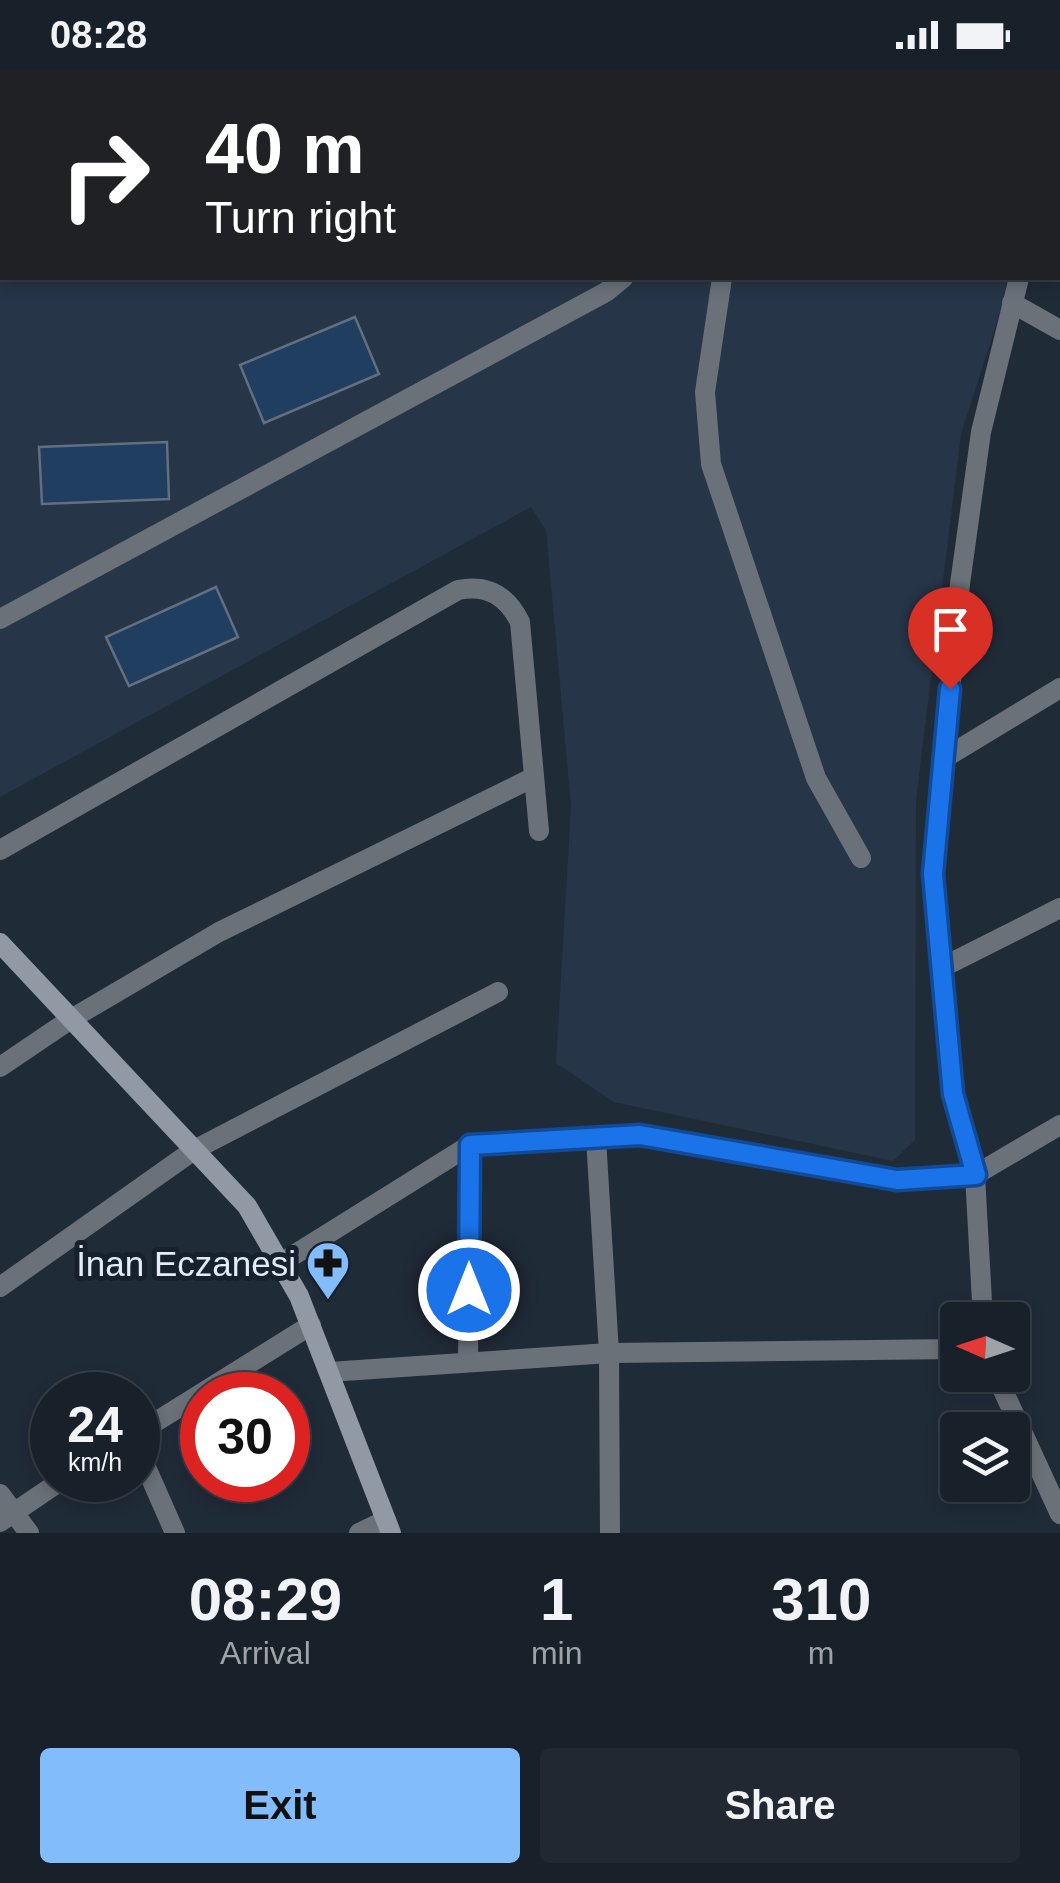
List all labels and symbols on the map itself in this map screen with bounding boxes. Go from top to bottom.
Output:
pin [908,587,993,690]
position arrow [417,1238,521,1342]
pharmacy icon: İnan Eczanesi [305,1240,351,1301]
place label: İnan Eczanesi [76,1244,296,1283]
north arrow [940,1302,1030,1392]
speed limit sign: 30 [180,1372,310,1502]

